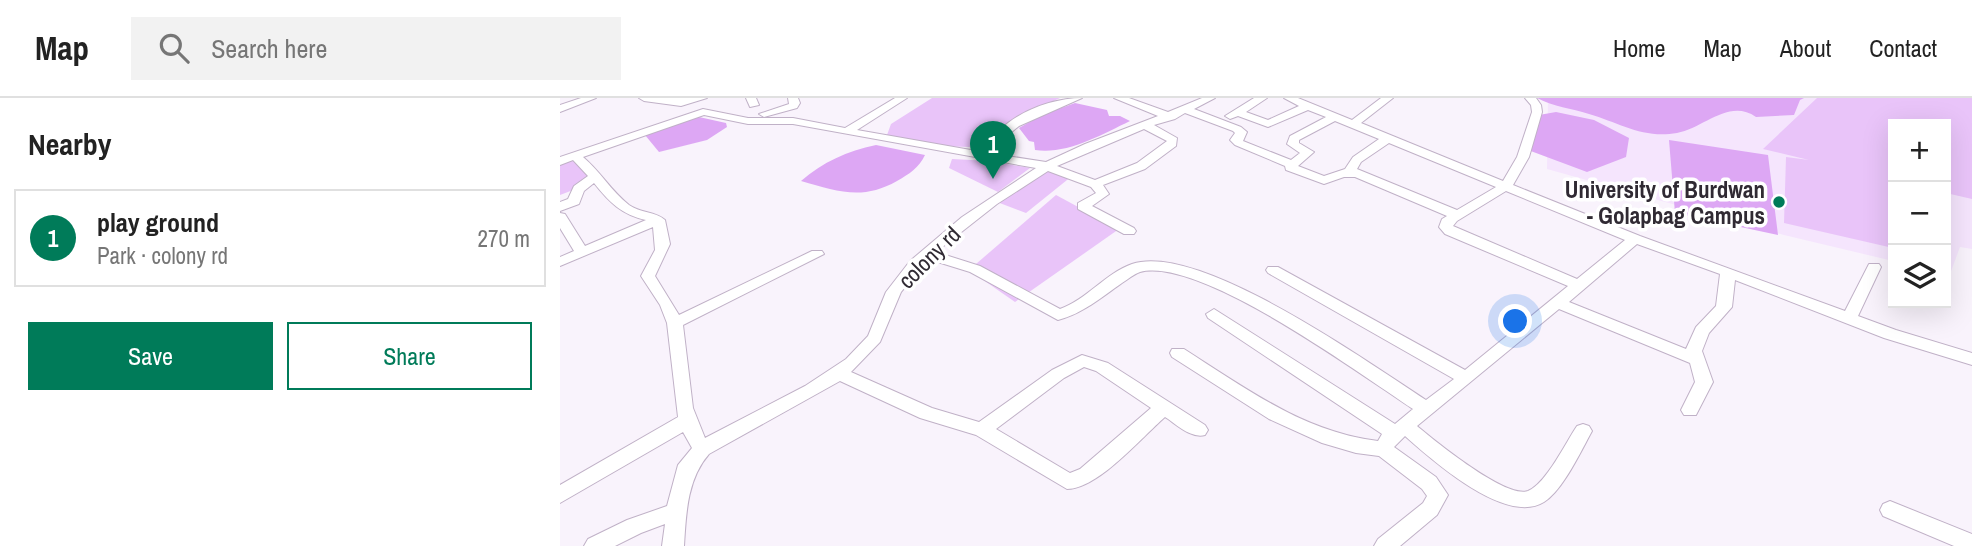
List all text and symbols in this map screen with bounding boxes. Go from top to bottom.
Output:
search box [131,17,621,80]
text: Map [35,26,89,70]
icon: search [155,29,193,67]
text: Search here [211,31,327,66]
text: Home [1613,32,1665,64]
text: Map [1703,32,1742,64]
text: About [1780,32,1831,64]
text: Contact [1869,32,1937,64]
map controls [1888,119,1951,308]
button: + [1888,119,1951,182]
pin: 1 [970,121,1016,179]
text: Nearby [28,124,111,164]
place label: University of Burdwan - Golapbag Campus [1565,174,1765,231]
button: − [1888,182,1951,245]
marker: University of Burdwan - Golapbag Campus [1771,194,1787,210]
text: play ground [97,205,219,240]
street label: colony rd [891,219,967,295]
text: 1 [48,223,58,254]
text: 270 m [478,223,530,254]
text: Park · colony rd [97,240,228,271]
button: layers [1888,245,1951,308]
your location [1498,304,1532,338]
button: Save [28,322,273,390]
button: Share [287,322,532,390]

